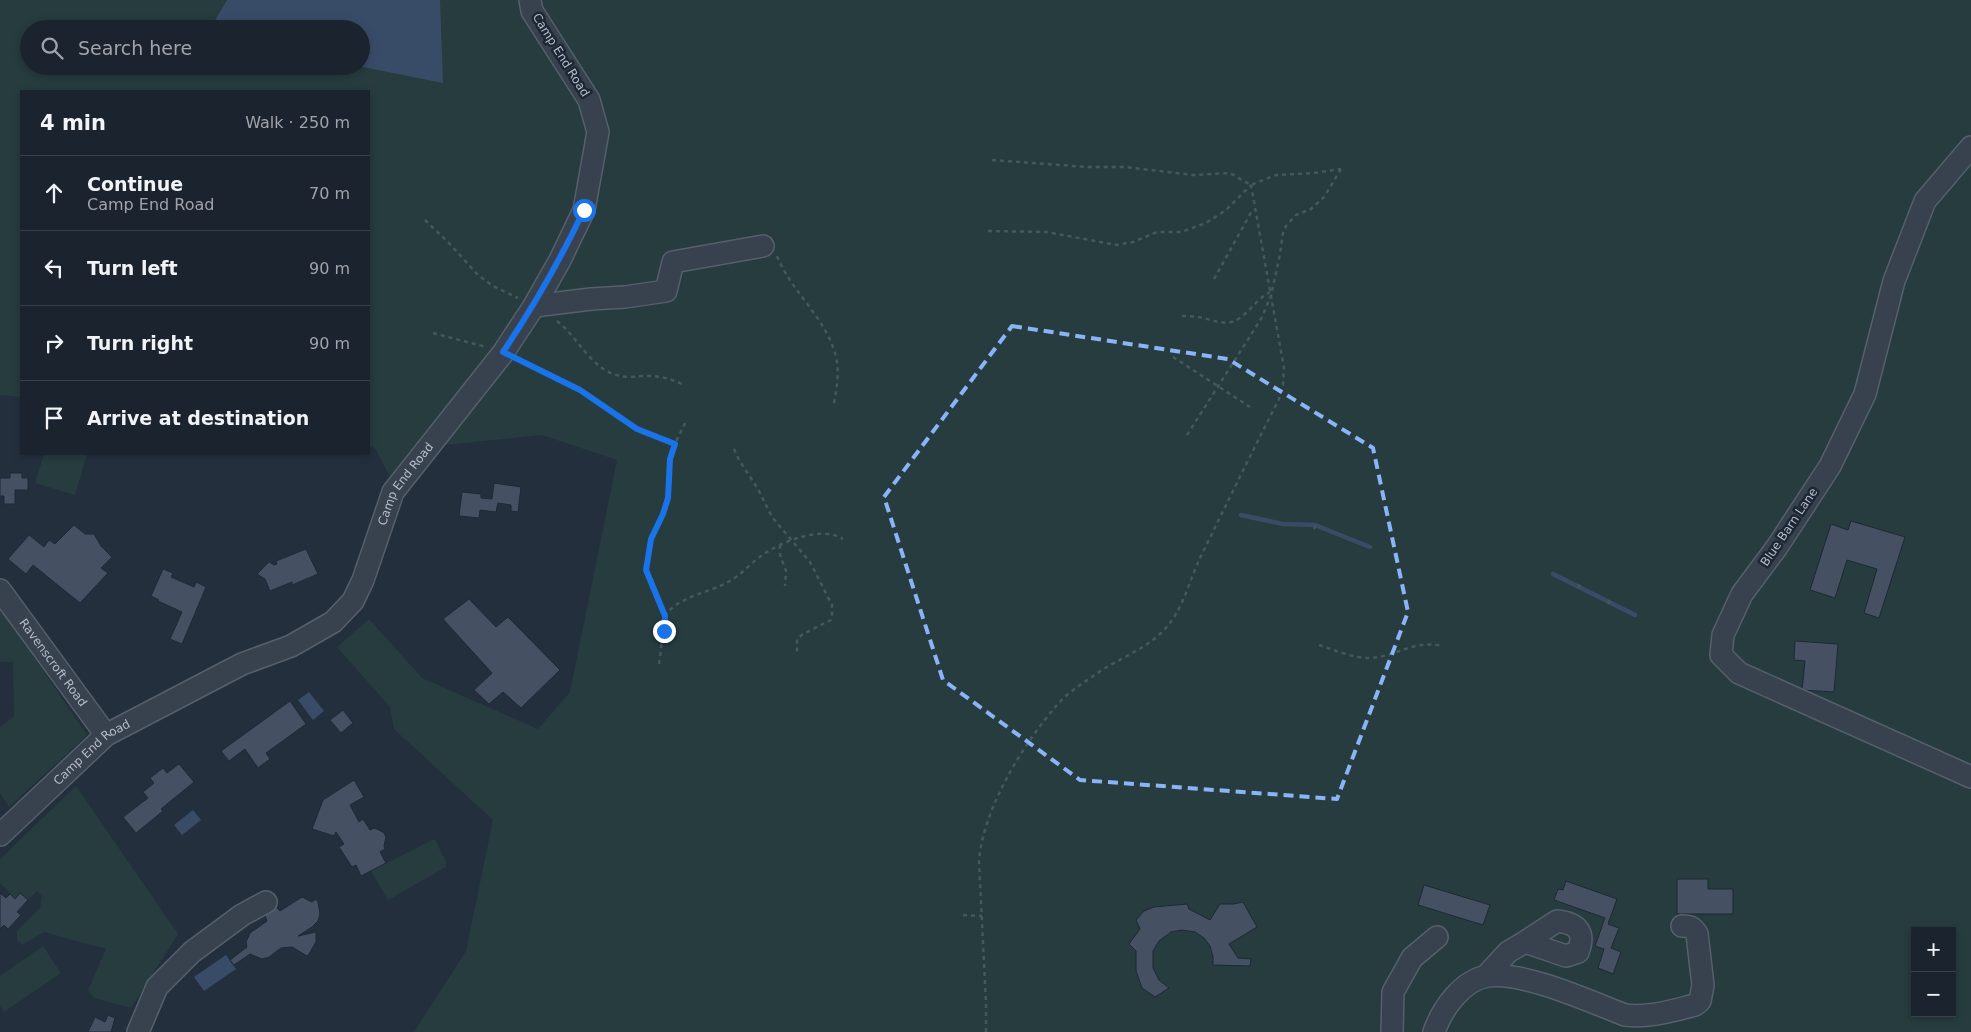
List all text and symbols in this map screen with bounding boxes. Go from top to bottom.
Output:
street label: Camp End Road [530,11,592,99]
search box [20,20,370,75]
icon: search [38,34,66,62]
text: Search here [78,37,192,59]
text: 4 min [40,111,106,135]
text: Walk · 250 m [245,113,350,132]
text: Continue [87,173,183,195]
icon: ahead [40,179,68,207]
text: 70 m [309,184,350,203]
text: Camp End Road [87,195,214,214]
route start [573,199,596,222]
icon: left [40,254,68,282]
text: Turn left [87,257,178,279]
text: 90 m [309,259,350,278]
icon: right [40,329,68,357]
text: Turn right [87,332,193,354]
text: 90 m [309,334,350,353]
icon: arrive [40,404,68,432]
text: Arrive at destination [87,407,309,429]
street label: Camp End Road [375,440,436,527]
street label: Blue Barn Lane [1758,485,1820,569]
street label: Ravenscroft Road [16,616,90,709]
route end [653,620,676,643]
street label: Camp End Road [51,717,132,788]
map controls [1911,927,1956,1017]
button: + [1911,927,1956,972]
button: − [1911,972,1956,1017]

